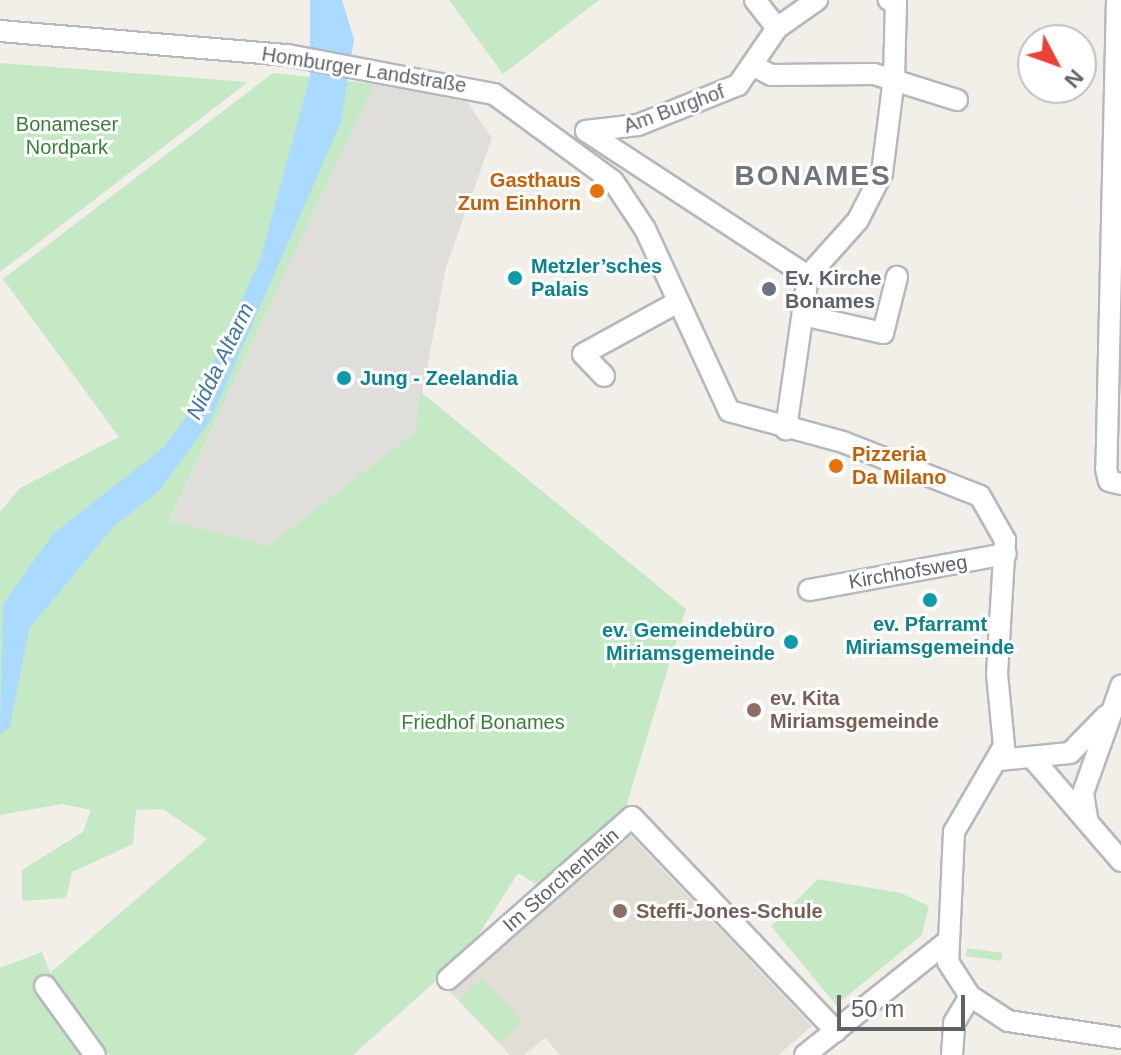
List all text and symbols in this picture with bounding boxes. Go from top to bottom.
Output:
north arrow [1017,24,1097,104]
street label: Homburger Landstraße [260,42,468,98]
text: N [1059,65,1089,93]
street label: Am Burghof [620,80,728,138]
park label: Bonameser Nordpark [16,112,118,159]
district label: BONAMES [734,159,892,193]
place label: Gasthaus Zum Einhorn [458,168,581,215]
marker: Gasthaus Zum Einhorn [588,182,606,200]
place label: Metzler’sches Palais [531,254,662,301]
place label: Ev. Kirche Bonames [785,266,881,313]
marker: Metzler’sches Palais [506,269,524,287]
marker: Ev. Kirche Bonames [760,280,778,298]
water label: Nidda Altarm [180,298,260,424]
place label: Jung - Zeelandia [360,366,518,390]
marker: Jung - Zeelandia [335,369,353,387]
place label: Pizzeria Da Milano [852,442,946,489]
marker: Pizzeria Da Milano [827,457,845,475]
street label: Kirchhofsweg [847,550,969,594]
marker: ev. Pfarramt Miriamsgemeinde [921,591,939,609]
place label: ev. Pfarramt Miriamsgemeinde [846,612,1014,659]
place label: ev. Gemeindebüro Miriamsgemeinde [602,618,775,665]
marker: ev. Gemeindebüro Miriamsgemeinde [782,633,800,651]
place label: ev. Kita Miriamsgemeinde [770,686,939,733]
marker: ev. Kita Miriamsgemeinde [745,701,763,719]
park label: Friedhof Bonames [401,710,565,734]
street label: Im Storchenhain [498,823,624,937]
place label: Steffi-Jones-Schule [636,899,823,923]
marker: Steffi-Jones-Schule [611,902,629,920]
scale bar [841,979,969,1029]
text: 50 m [851,995,904,1022]

